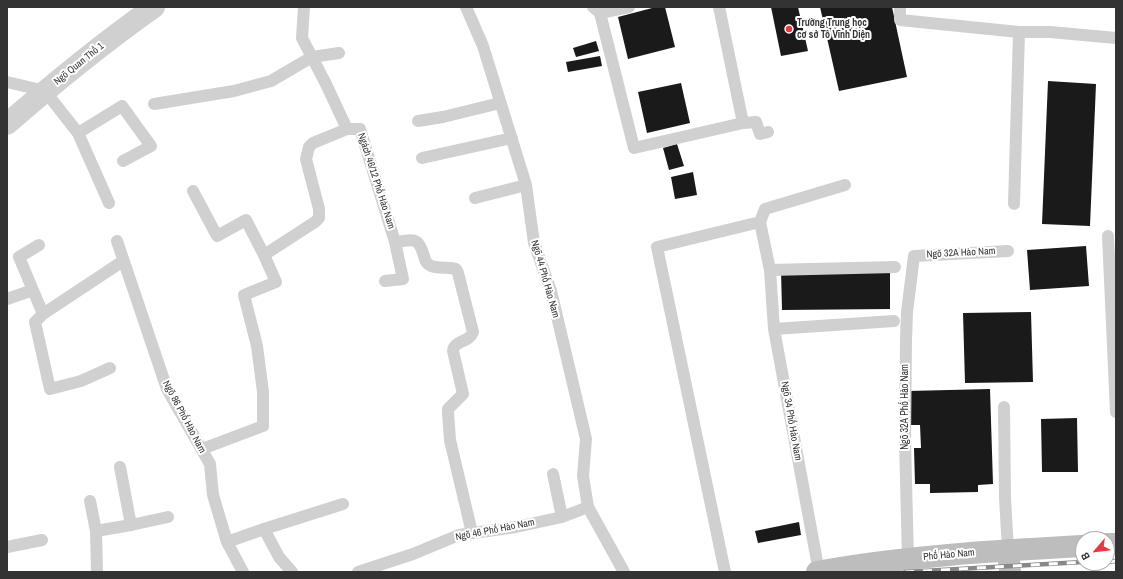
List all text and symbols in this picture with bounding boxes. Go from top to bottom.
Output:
place label: Trường Trung học cơ sở Tô Vĩnh Diện [797,17,870,40]
marker: Trường Trung học cơ sở Tô Vĩnh Diện [784,24,794,34]
street label: Ngõ Quan Thổ 1 [52,40,106,88]
street label: Ngách 46/12 Phố Hào Nam [355,131,397,231]
street label: Ngõ 44 Phố Hào Nam [528,239,562,319]
street label: Ngõ 32A Hào Nam [926,245,996,261]
street label: Ngõ 32A Phố Hào Nam [899,364,911,450]
street label: Ngõ 86 Phố Hào Nam [160,379,208,455]
street label: Ngõ 34 Phố Hào Nam [778,380,804,462]
street label: Ngõ 46 Phố Hào Nam [454,516,536,544]
north arrow [1075,531,1115,571]
street label: Phố Hào Nam [923,547,975,563]
text: B [1078,550,1093,562]

